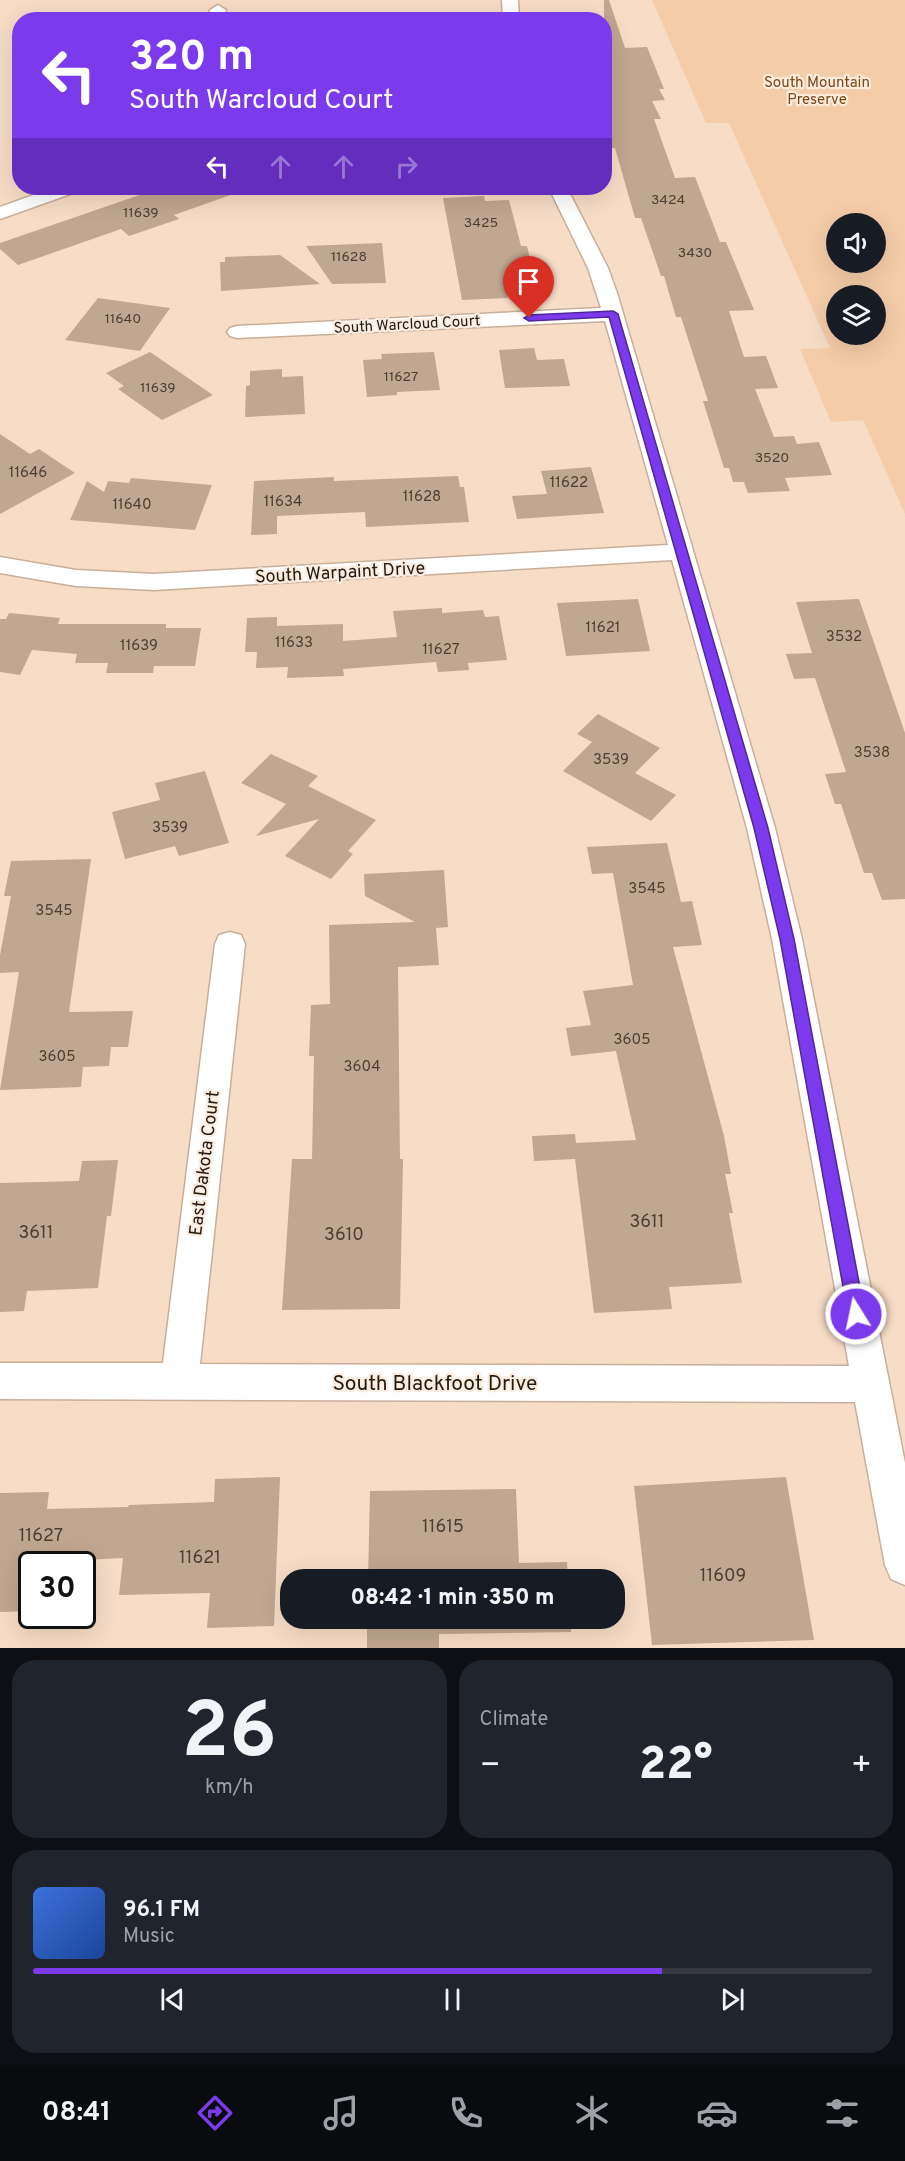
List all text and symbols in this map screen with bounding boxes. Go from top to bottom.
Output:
text: 320 m [129,32,254,85]
icon: left [30,36,108,114]
park label: South Mountain Preserve [764,74,870,110]
text: South Warcloud Court [129,84,393,118]
icon: left [201,150,234,183]
icon: ahead [264,150,297,183]
icon: ahead [327,150,360,183]
icon: right [390,150,423,183]
house number: 3424 [651,192,685,209]
house number: 11639 [123,205,159,222]
map controls [826,213,886,345]
button: sound [826,213,886,273]
house number: 3425 [464,215,498,232]
house number: 3430 [678,245,712,262]
house number: 11628 [331,249,367,266]
pin [503,256,554,318]
icon: arrive [512,265,545,298]
button: layers [826,285,886,345]
house number: 11640 [105,311,141,328]
street label: South Warcloud Court [333,312,481,339]
house number: 11627 [384,369,418,386]
house number: 11639 [140,380,176,397]
house number: 3520 [755,450,789,467]
house number: 11646 [9,464,47,483]
house number: 11622 [550,474,588,493]
house number: 11628 [403,488,441,507]
house number: 11634 [264,493,302,512]
house number: 11640 [112,496,152,515]
street label: South Warpaint Drive [254,558,426,589]
house number: 11621 [586,619,620,638]
house number: 3532 [826,628,862,647]
house number: 11633 [275,634,313,653]
house number: 11639 [120,637,158,656]
house number: 11627 [422,641,460,660]
house number: 3538 [854,744,890,763]
house number: 3539 [593,751,629,770]
house number: 3539 [152,819,188,838]
house number: 3545 [628,880,666,899]
house number: 3545 [35,902,73,921]
house number: 3605 [614,1031,650,1050]
house number: 3605 [39,1048,75,1067]
house number: 3604 [344,1058,380,1077]
street label: East Dakota Court [185,1089,226,1237]
house number: 3611 [629,1211,665,1234]
house number: 3611 [18,1222,54,1245]
house number: 3610 [324,1224,364,1247]
position arrow [824,1282,888,1346]
street label: South Blackfoot Drive [333,1371,537,1398]
house number: 11615 [422,1516,464,1539]
house number: 11627 [19,1525,63,1548]
house number: 11621 [179,1547,221,1570]
speed limit sign: 30 [18,1551,96,1629]
house number: 11609 [700,1565,746,1588]
text: 08:42 · 1 min · 350 m [350,1585,555,1612]
text: 26 [181,1686,277,1785]
text: Climate [480,1707,548,1733]
text: 22° [639,1738,713,1795]
text: − [480,1746,501,1788]
text: + [851,1746,872,1788]
text: km/h [205,1775,254,1801]
text: 96.1 FM [123,1897,200,1924]
text: Music [123,1924,175,1950]
icon: previous [156,1983,189,2016]
icon: pause [436,1983,469,2016]
icon: next [716,1983,749,2016]
icon: directions [194,2092,236,2134]
icon: music [320,2092,362,2134]
icon: phone [445,2092,487,2134]
icon: climate [571,2092,613,2134]
icon: car [696,2092,738,2134]
icon: filters [821,2092,863,2134]
text: 08:41 [42,2096,111,2130]

